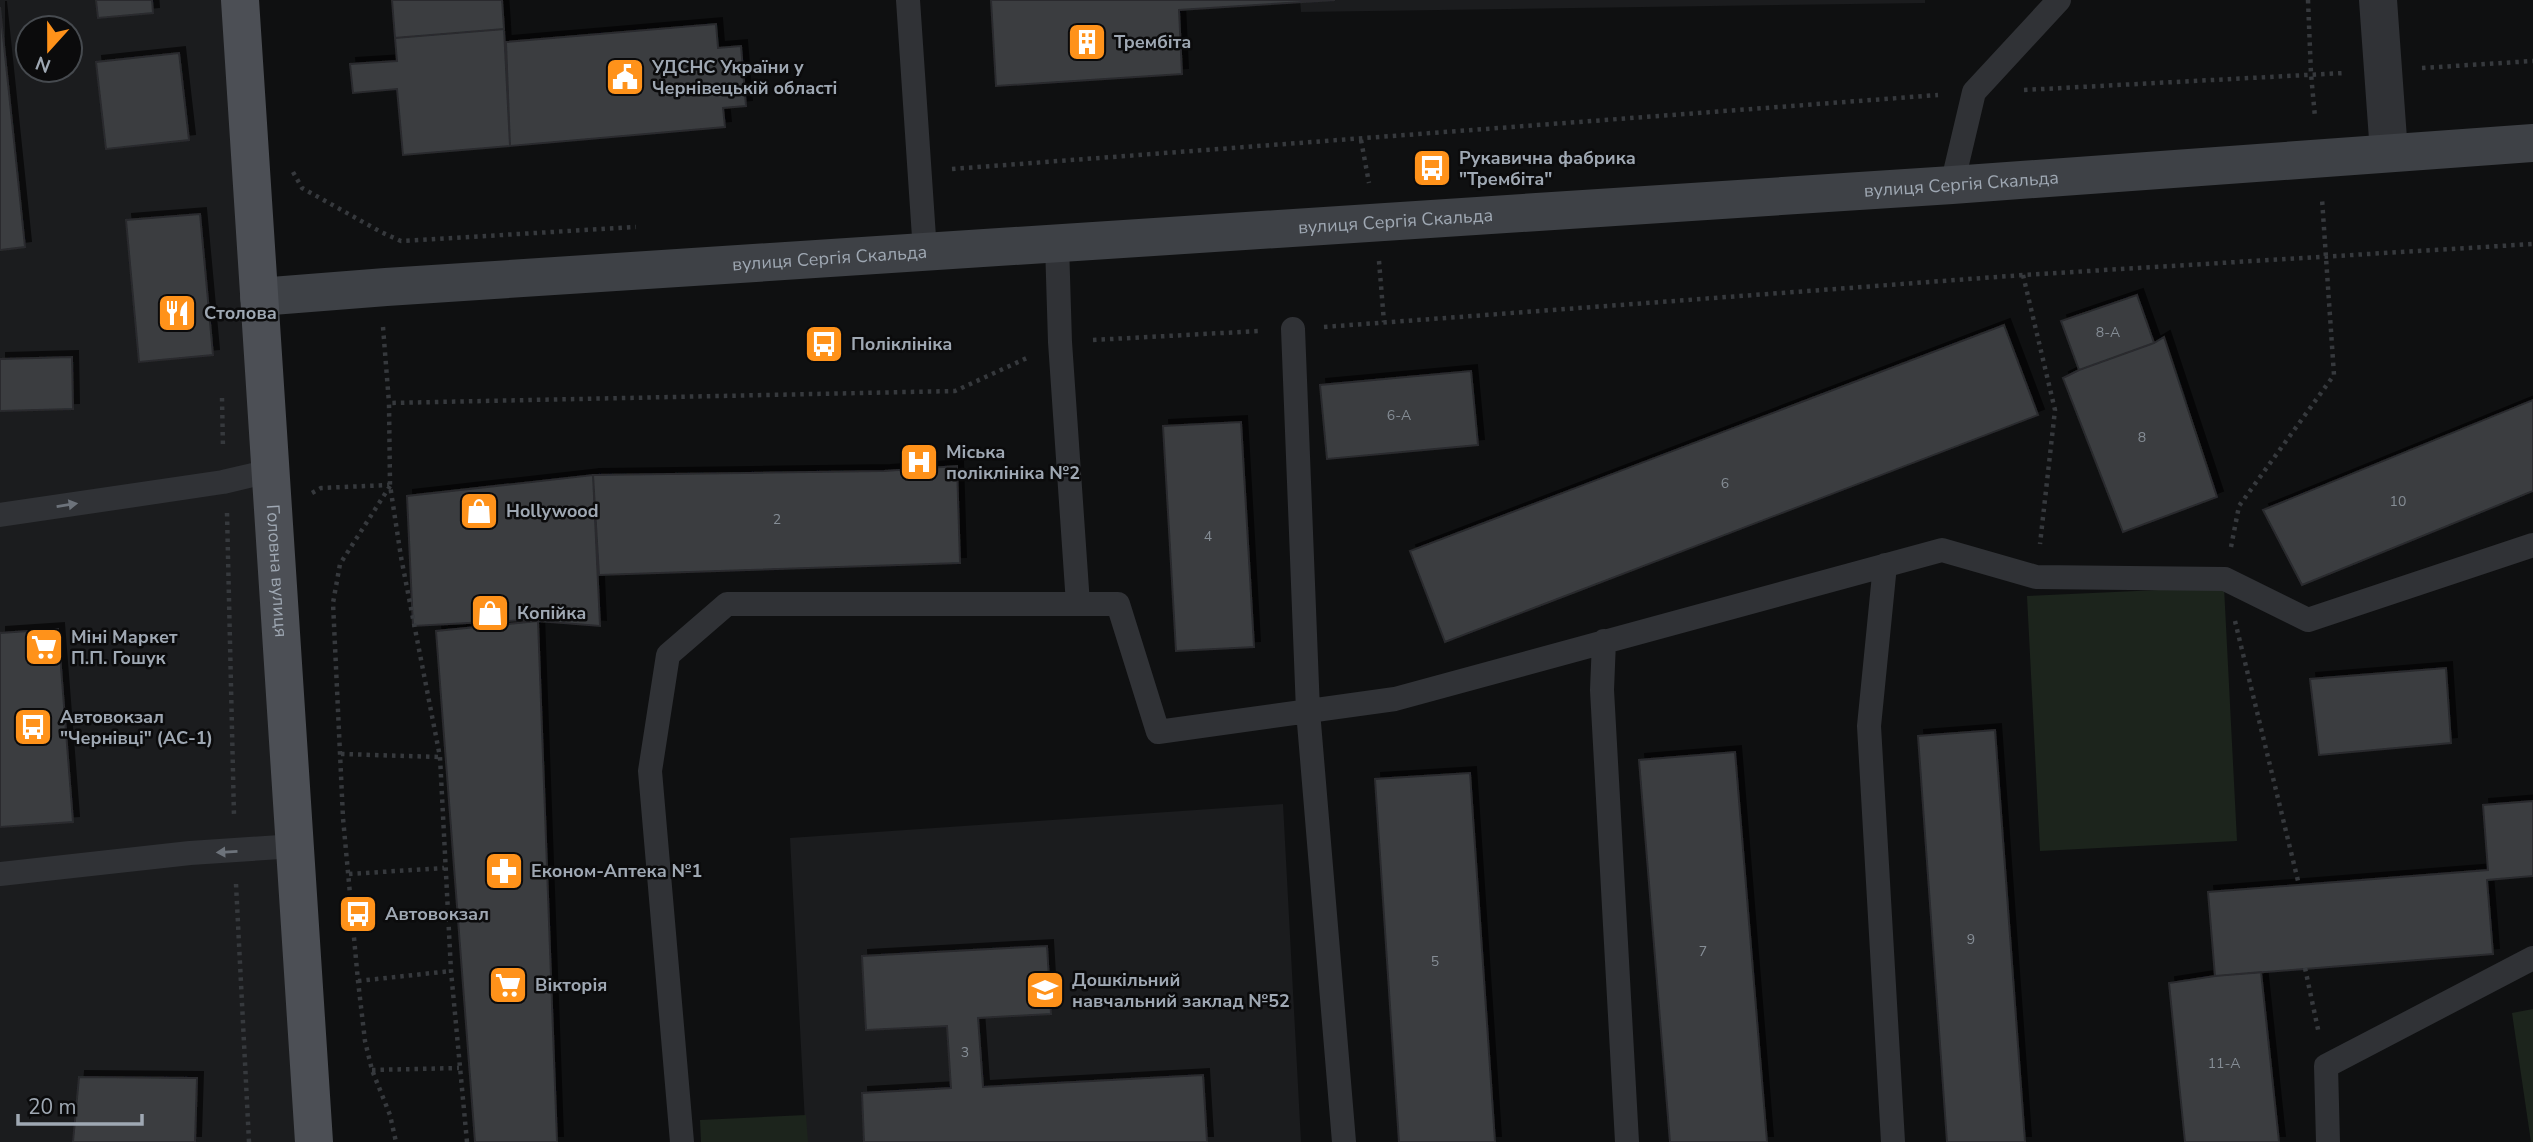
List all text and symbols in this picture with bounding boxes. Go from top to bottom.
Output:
north arrow [14,14,84,84]
building icon: Трембіта [1066,21,1108,63]
place label: Трембіта [1114,30,1191,54]
text: N [32,49,55,79]
place label: УДСНС України у Чернівецькій області [651,55,837,100]
public building icon: УДСНС України у Чернівецькій області [604,56,646,98]
place label: Рукавична фабрика "Трембіта" [1459,146,1636,191]
bus stop icon: Рукавична фабрика "Трембіта" [1411,147,1453,189]
street label: вулиця Сергія Скальда [1863,165,2060,203]
street label: вулиця Сергія Скальда [1297,203,1494,240]
street label: вулиця Сергія Скальда [731,240,928,276]
restaurant icon: Столова [156,292,198,334]
place label: Столова [204,301,277,325]
bus stop icon: Поліклініка [803,323,845,365]
house number: 8-А [2096,323,2120,342]
place label: Поліклініка [851,332,952,356]
house number: 6-А [1387,406,1411,425]
house number: 8 [2138,428,2146,447]
place label: Міська поліклініка №2 [946,440,1080,485]
hospital icon: Міська поліклініка №2 [898,441,940,483]
house number: 6 [1721,474,1729,493]
shop icon: Hollywood [458,490,500,532]
house number: 10 [2390,492,2406,511]
one-way arrow [57,499,79,510]
place label: Hollywood [506,499,598,523]
street label: Головна вулиця [261,504,293,638]
house number: 2 [773,510,781,529]
house number: 4 [1204,527,1212,546]
shop icon: Копійка [469,592,511,634]
place label: Копійка [517,601,586,625]
place label: Міні Маркет П.П. Гошук [71,625,178,670]
supermarket icon: Міні Маркет П.П. Гошук [23,626,65,668]
place label: Автовокзал "Чернівці" (АС-1) [60,705,213,750]
bus stop icon: Автовокзал "Чернівці" (АС-1) [12,706,54,748]
one-way arrow [216,846,238,857]
pharmacy icon: Економ-Аптека №1 [483,850,525,892]
place label: Економ-Аптека №1 [531,859,702,883]
bus stop icon: Автовокзал [337,893,379,935]
place label: Автовокзал [385,902,489,926]
house number: 9 [1967,930,1975,949]
house number: 7 [1699,942,1707,961]
house number: 5 [1431,952,1439,971]
supermarket icon: Вікторія [487,964,529,1006]
place label: Дошкільний навчальний заклад №52 [1072,968,1290,1013]
school or university icon: Дошкільний навчальний заклад №52 [1024,969,1066,1011]
place label: Вікторія [535,973,607,997]
house number: 3 [961,1043,969,1062]
house number: 11-А [2208,1054,2240,1073]
scale bar [18,1082,142,1126]
text: 20 m [28,1093,77,1121]

